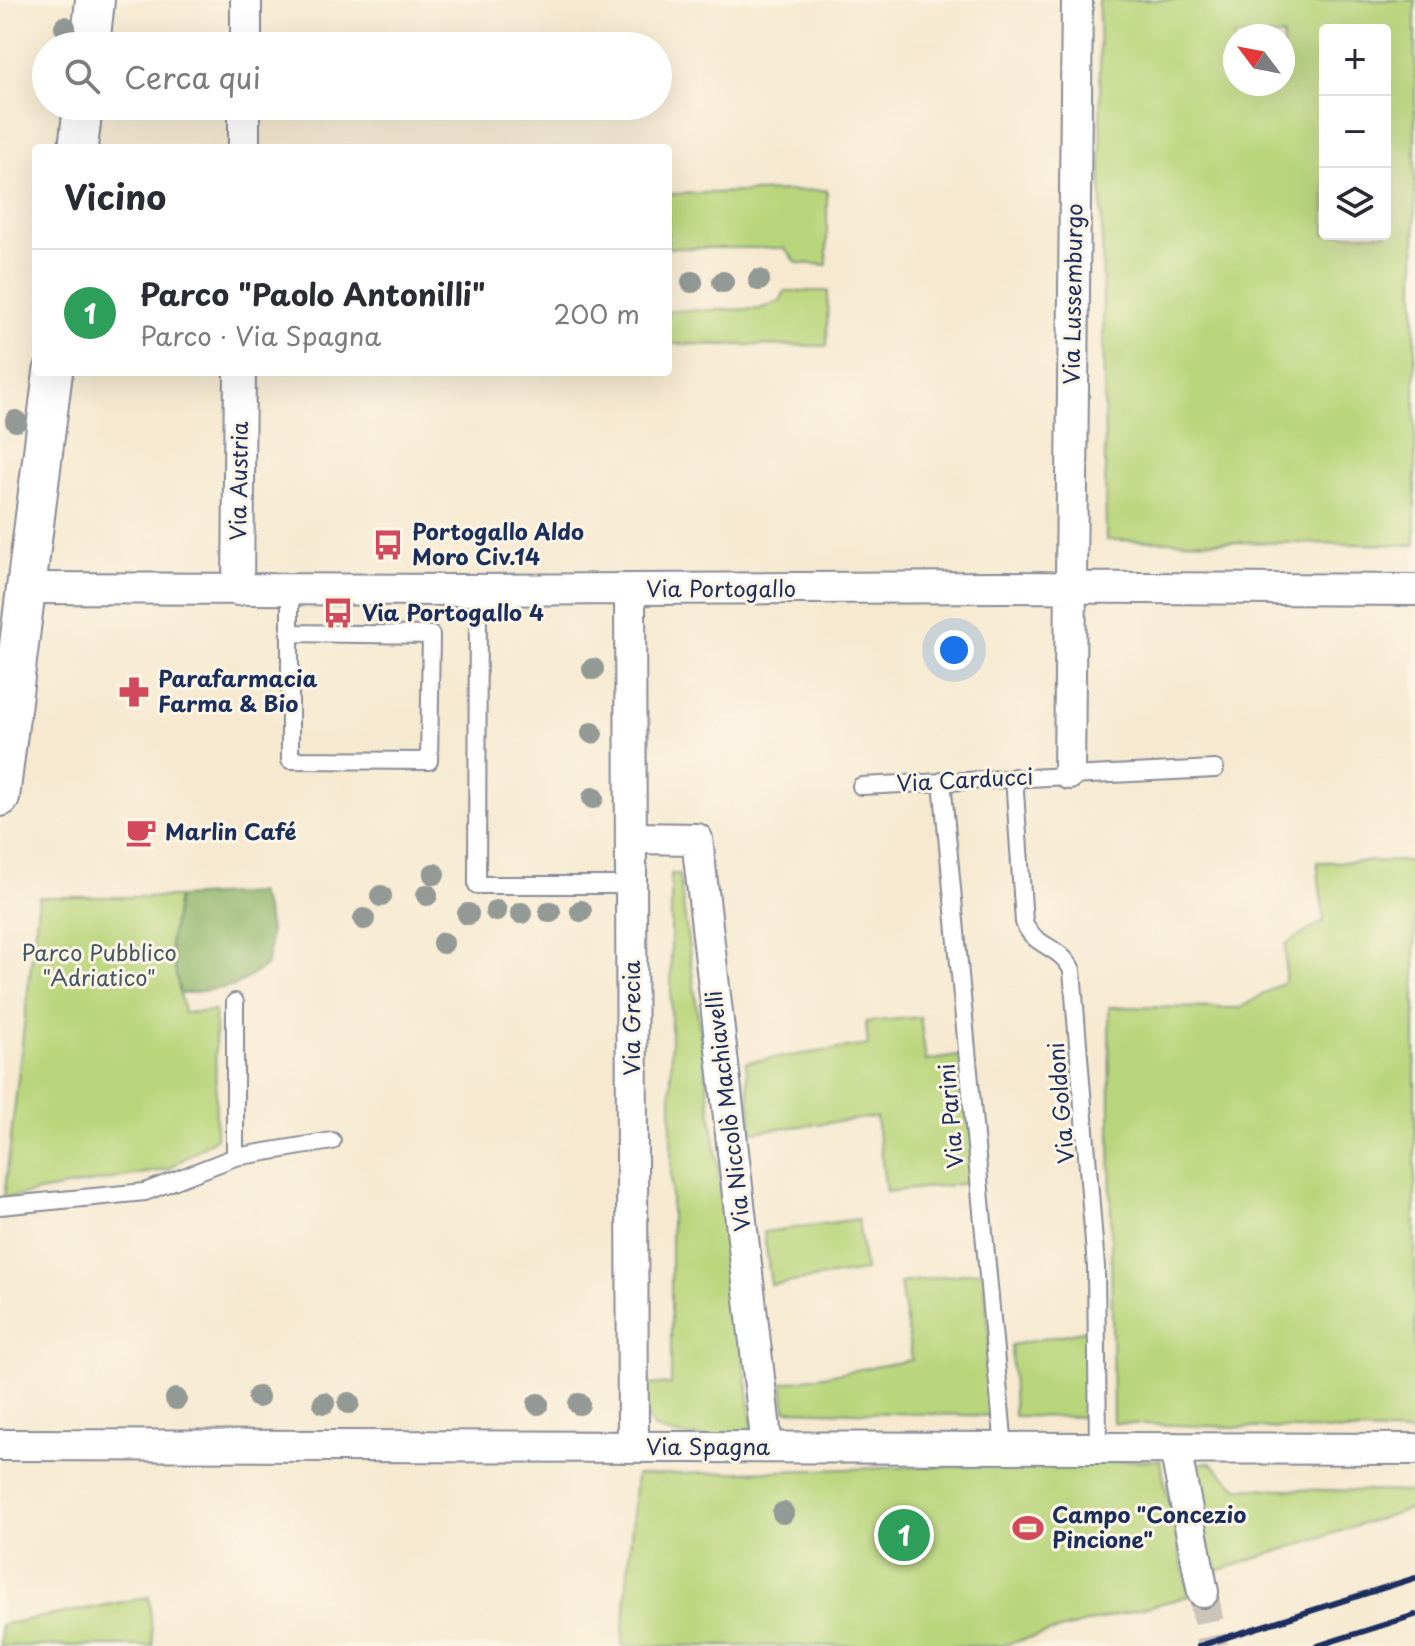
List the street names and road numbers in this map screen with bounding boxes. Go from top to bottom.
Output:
street label: Via Lussemburgo [1053,203,1090,385]
street label: Via Austria [220,421,255,541]
street label: Via Portogallo [646,571,796,604]
street label: Via Carducci [896,758,1034,799]
street label: Via Grecia [614,959,647,1076]
street label: Via Niccolò Machiavelli [695,989,758,1233]
street label: Via Goldoni [1038,1041,1081,1165]
street label: Via Parini [928,1062,971,1170]
street label: Via Spagna [646,1429,771,1462]

